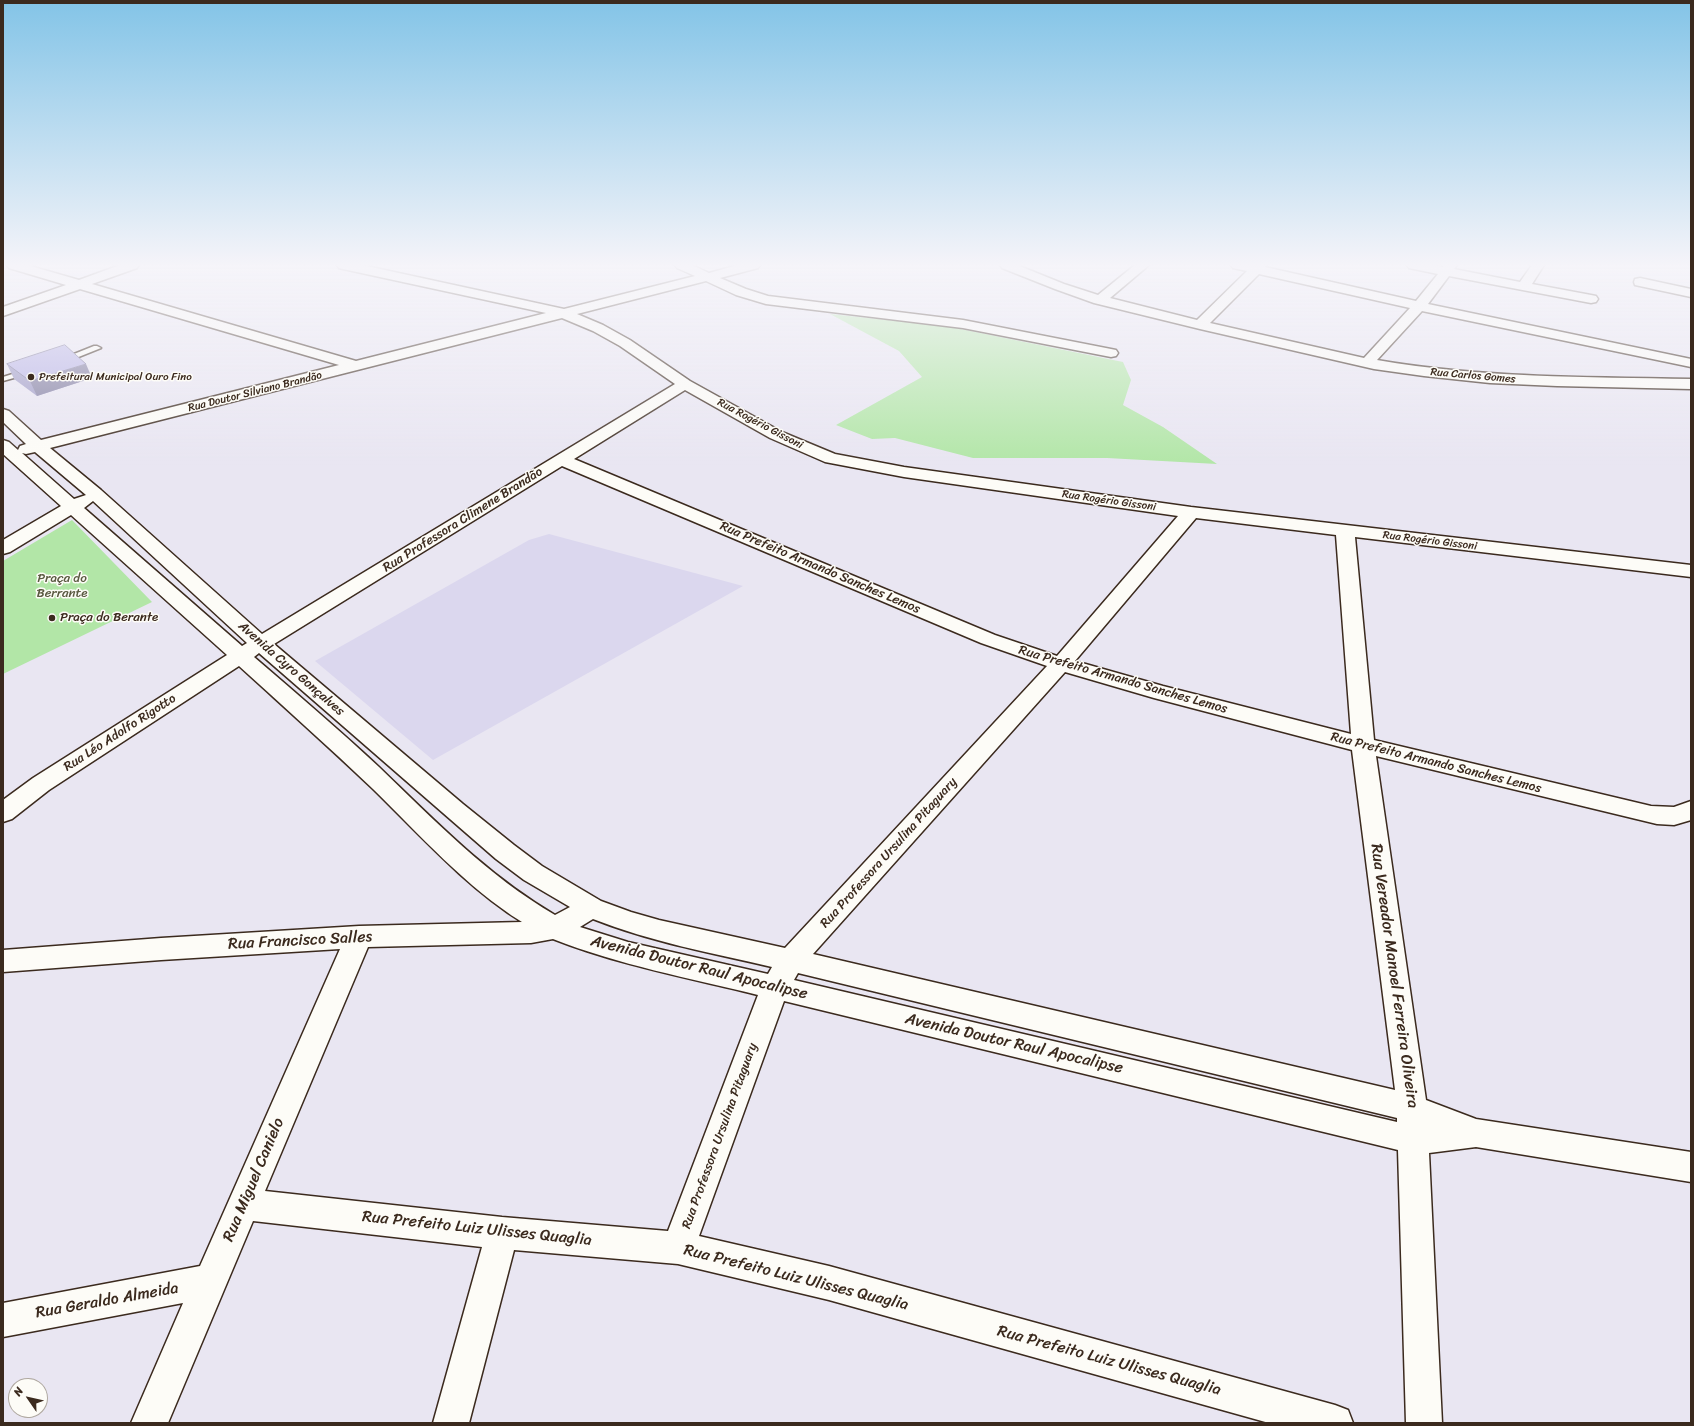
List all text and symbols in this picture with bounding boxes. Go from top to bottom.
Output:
street label: Rua Carlos Gomes [1430,366,1516,386]
street label: Rua Doutor Silviano Brandão [187,369,323,415]
place label: Prefeitural Municipal Ouro Fino [39,370,192,384]
marker: Prefeitural Municipal Ouro Fino [26,372,36,382]
street label: Rua Rogério Gissoni [715,396,805,452]
street label: Rua Professora Climene Brandão [380,464,546,576]
street label: Rua Rogério Gissoni [1061,488,1157,514]
street label: Rua Prefeito Armando Sanches Lemos [717,519,923,617]
street label: Rua Rogério Gissoni [1382,529,1478,553]
park label: Praça do Berrante [36,571,88,602]
place label: Praça do Berante [60,610,158,626]
marker: Praça do Berante [47,613,57,623]
street label: Avenida Cyro Gonçalves [235,619,347,719]
street label: Rua Prefeito Armando Sanches Lemos [1017,643,1229,717]
street label: Rua Léo Adolfo Rigotto [61,691,179,775]
street label: Rua Prefeito Armando Sanches Lemos [1329,729,1543,797]
street label: Rua Professora Ursulina Pitaguary [817,775,961,931]
street label: Rua Vereador Manoel Ferreira Oliveira [1366,843,1422,1109]
street label: Rua Francisco Salles [227,928,373,954]
street label: Avenida Doutor Raul Apocalipse [589,932,809,1004]
street label: Avenida Doutor Raul Apocalipse [903,1010,1125,1078]
street label: Rua Professora Ursulina Pitaguary [679,1041,761,1231]
street label: Rua Miguel Canielo [219,1115,289,1245]
street label: Rua Prefeito Luiz Ulisses Quaglia [361,1207,593,1251]
street label: Rua Prefeito Luiz Ulisses Quaglia [682,1241,910,1315]
street label: Rua Geraldo Almeida [34,1279,180,1323]
street label: Rua Prefeito Luiz Ulisses Quaglia [995,1322,1223,1400]
north arrow [8,1378,48,1418]
text: N [8,1383,28,1400]

